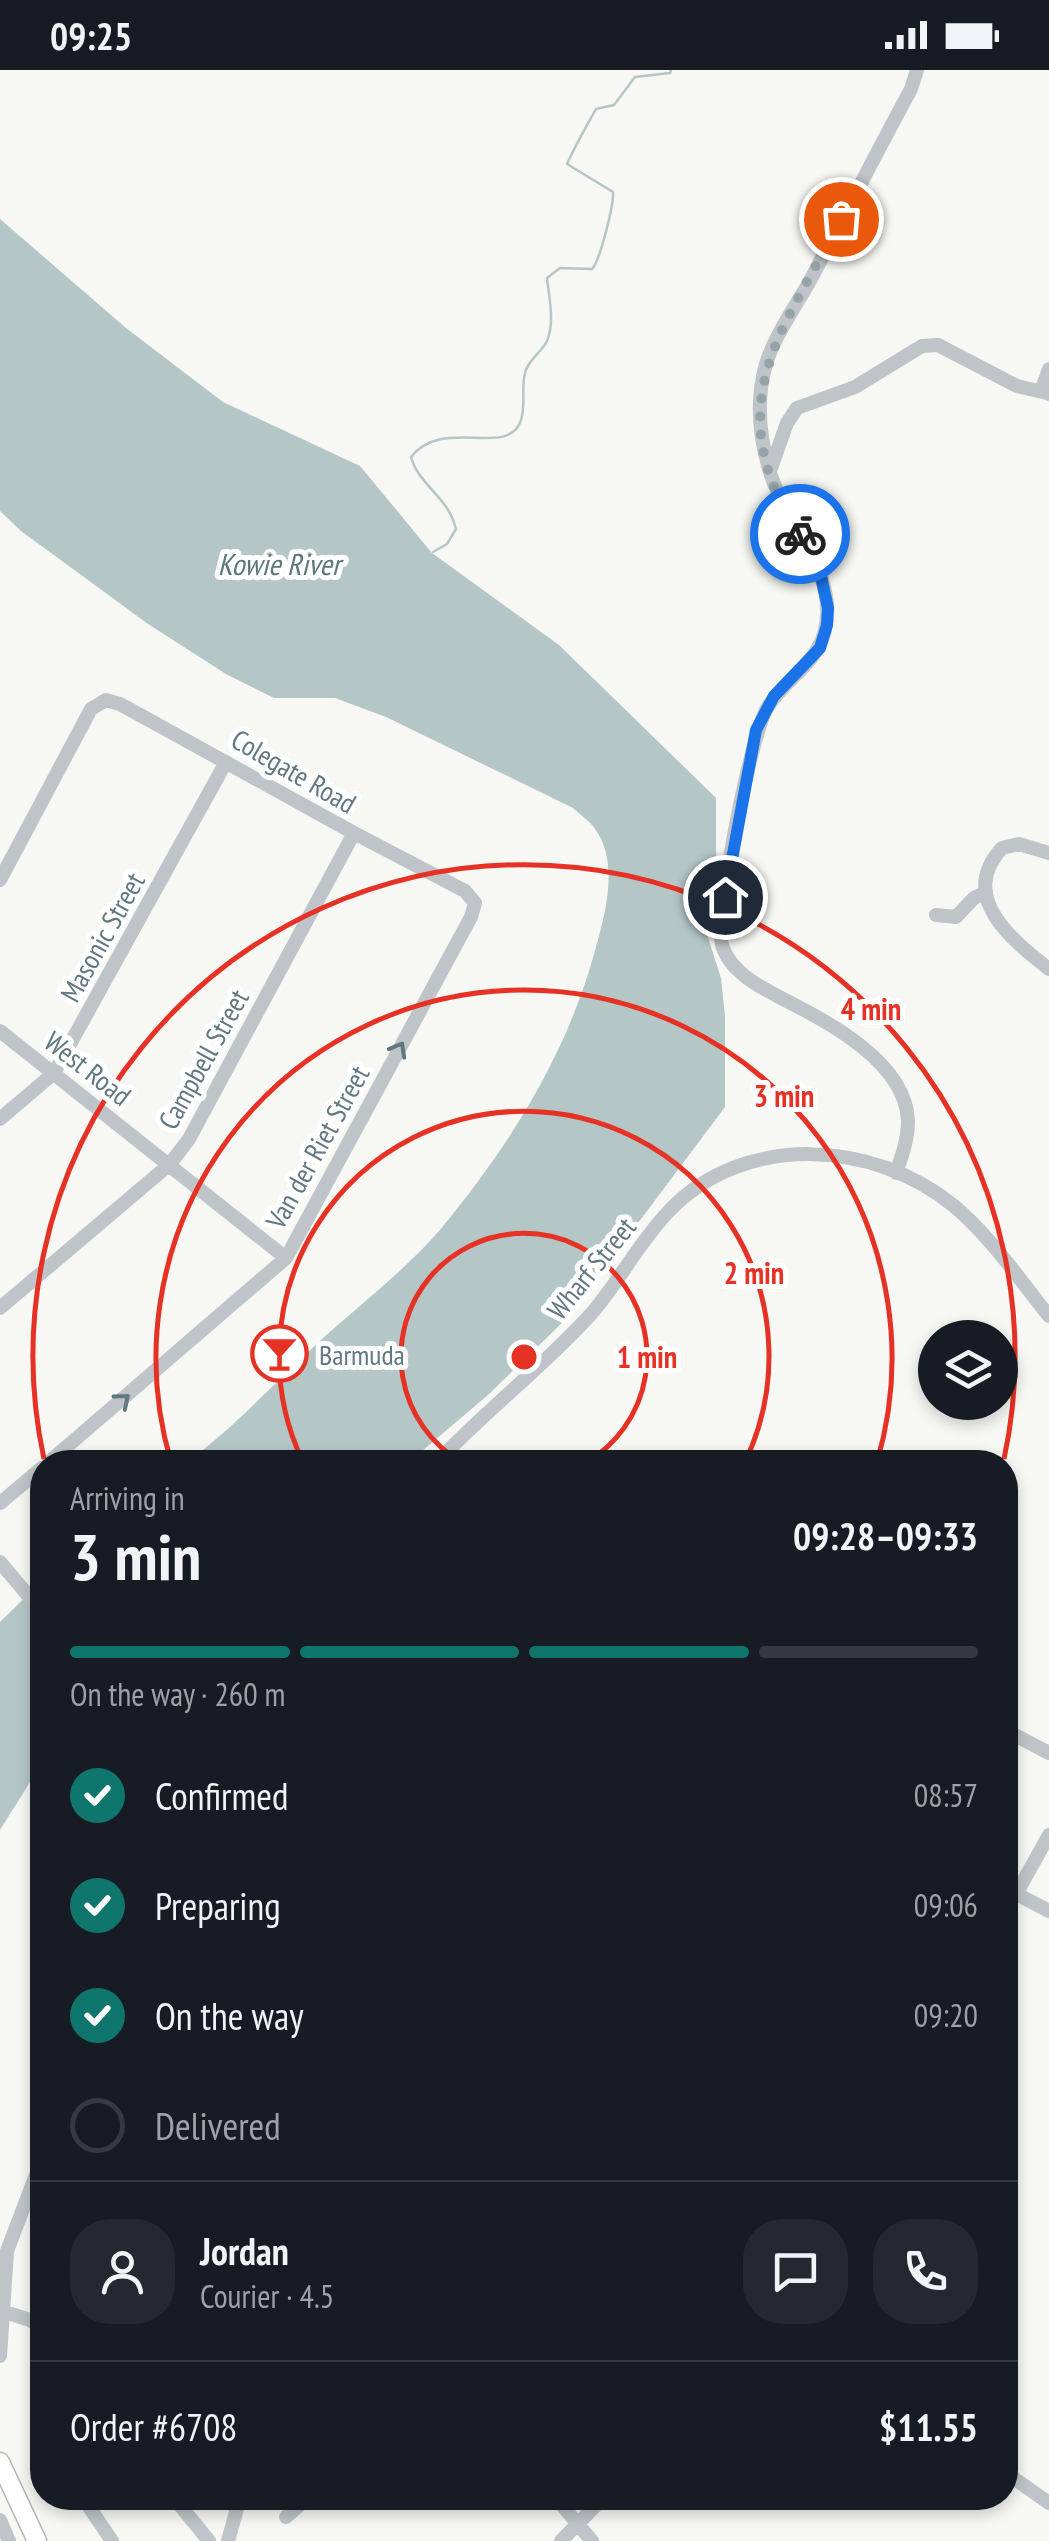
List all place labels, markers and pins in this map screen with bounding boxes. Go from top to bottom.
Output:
pin [799,177,884,262]
pin [683,855,768,940]
bar icon: Barmuda [250,1324,310,1384]
place label: Barmuda [319,1336,405,1373]
centre of rings [506,1339,542,1375]

